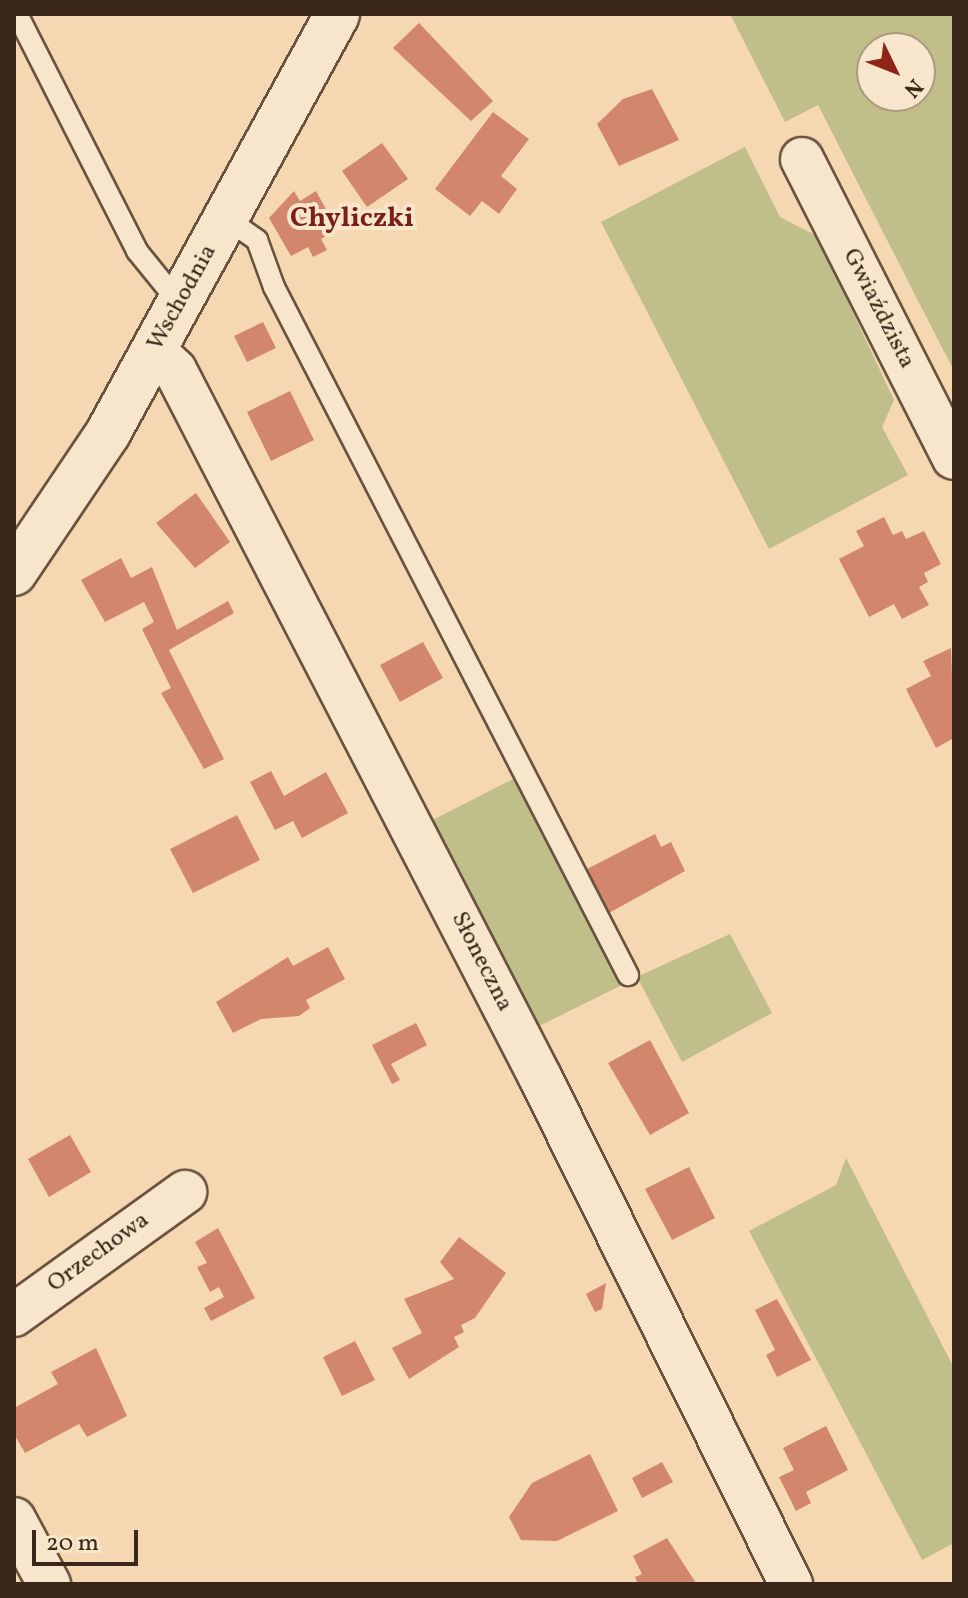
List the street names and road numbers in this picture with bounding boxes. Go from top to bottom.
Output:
street label: Wschodnia [142,240,224,356]
street label: Gwiaździsta [835,244,921,374]
street label: Słoneczna [444,907,518,1017]
street label: Orzechowa [43,1207,155,1299]

